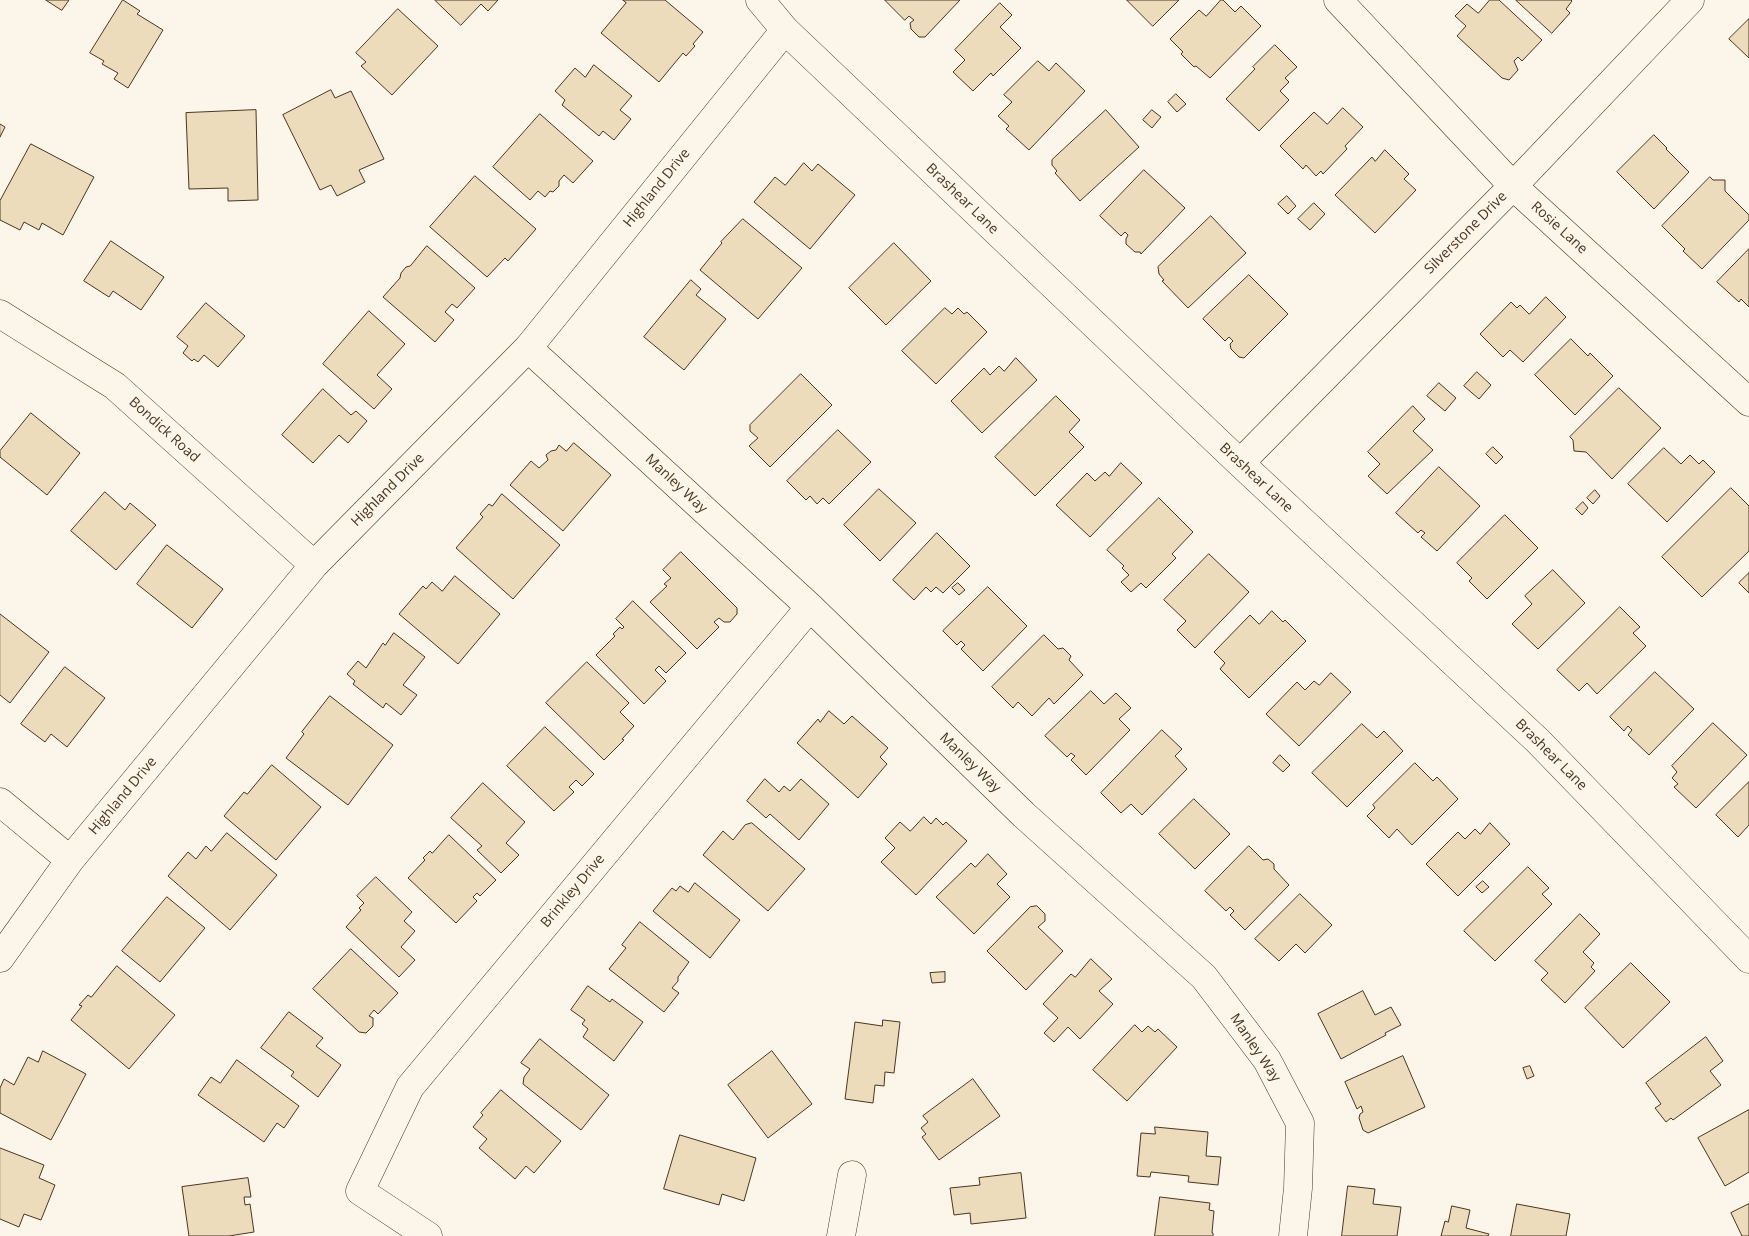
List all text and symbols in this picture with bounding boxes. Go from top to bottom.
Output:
street label: Highland Drive [620,145,694,231]
street label: Brashear Lane [922,160,1002,238]
street label: Silverstone Drive [1421,188,1511,278]
street label: Rosie Lane [1527,198,1591,258]
street label: Bondick Road [125,394,203,466]
street label: Brashear Lane [1216,440,1296,516]
street label: Highland Drive [348,450,428,530]
street label: Manley Way [641,451,711,517]
street label: Brashear Lane [1512,716,1590,794]
street label: Manley Way [936,730,1004,796]
street label: Highland Drive [86,754,160,838]
street label: Brinkley Drive [537,851,609,931]
street label: Manley Way [1226,1011,1284,1085]

